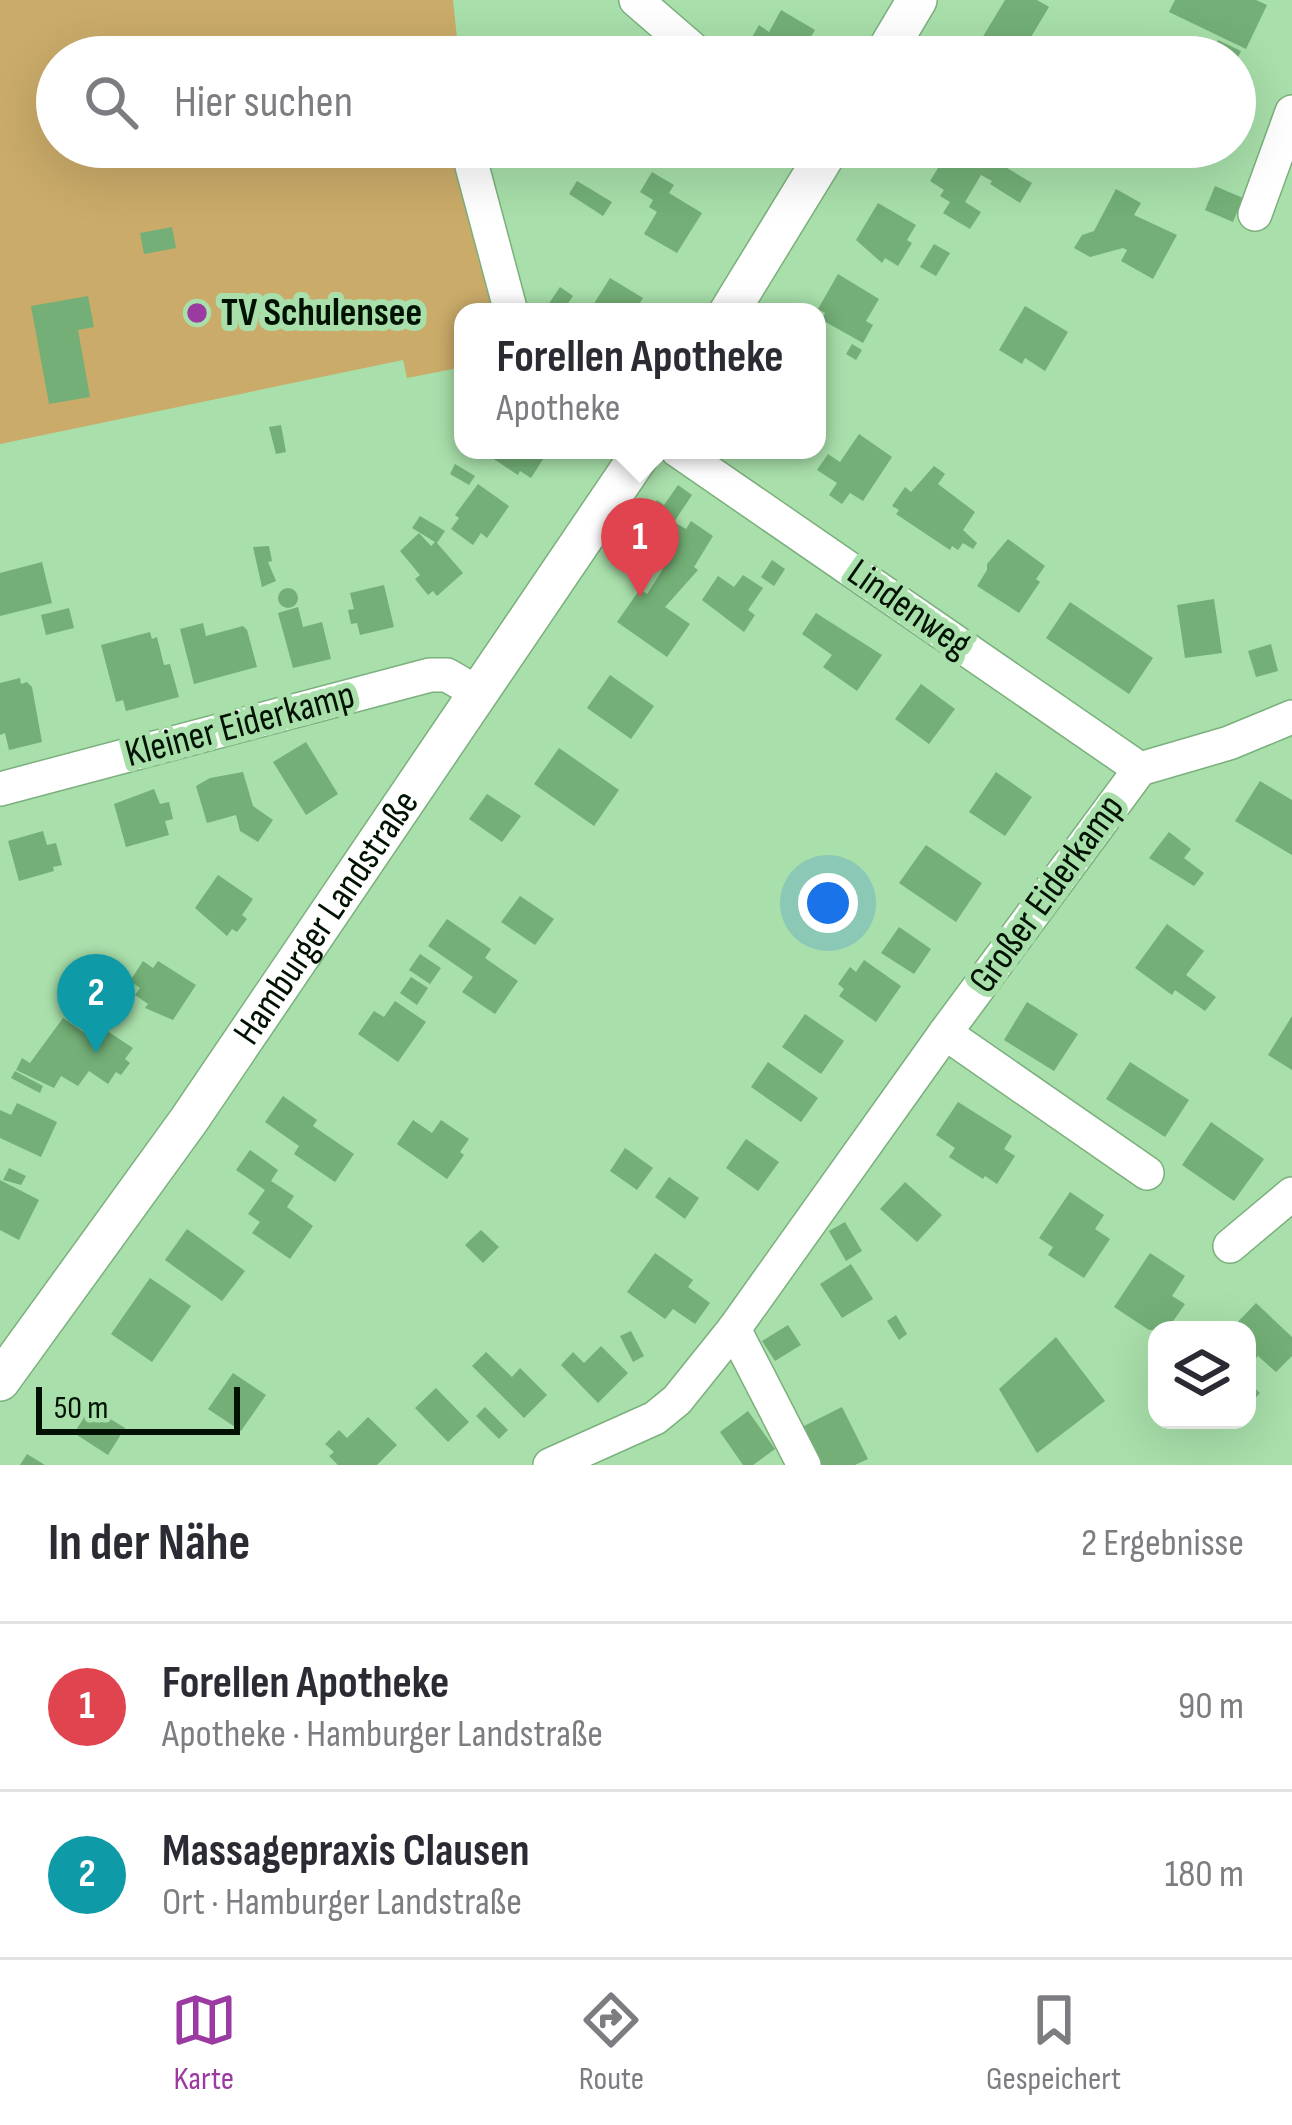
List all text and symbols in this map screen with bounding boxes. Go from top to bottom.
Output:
search box [36,36,1256,168]
icon: search [78,69,144,135]
text: Hier suchen [174,75,353,130]
place label: TV Schulensee [221,290,422,337]
marker: TV Schulensee [184,300,210,326]
popup [454,303,826,459]
text: Forellen Apotheke [496,330,784,385]
text: Apotheke [496,385,620,432]
pin: 1 [601,498,679,597]
street label: Lindenweg [838,550,980,668]
street label: Kleiner Eiderkamp [120,672,360,778]
street label: Hamburger Landstraße [224,781,429,1054]
street label: Großer Eiderkamp [959,786,1135,1002]
your location [798,873,858,933]
pin: 2 [57,954,135,1053]
map controls [1148,1321,1256,1429]
button: layers [1148,1321,1256,1429]
scale bar [36,1381,240,1434]
text: 50 m [54,1388,108,1428]
text: In der Nähe [48,1513,250,1574]
text: 2 Ergebnisse [1081,1520,1244,1567]
text: Forellen Apotheke [162,1656,449,1711]
text: 1 [79,1683,95,1730]
text: 90 m [1178,1683,1244,1730]
text: Apotheke · Hamburger Landstraße [162,1711,603,1758]
text: Massagepraxis Clausen [162,1824,530,1879]
text: 2 [78,1851,96,1898]
text: 180 m [1165,1851,1244,1898]
text: Ort · Hamburger Landstraße [162,1879,522,1926]
tab: Karte [171,1987,237,2099]
tab: Route [578,1987,644,2099]
tab: Gespeichert [986,1987,1121,2099]

